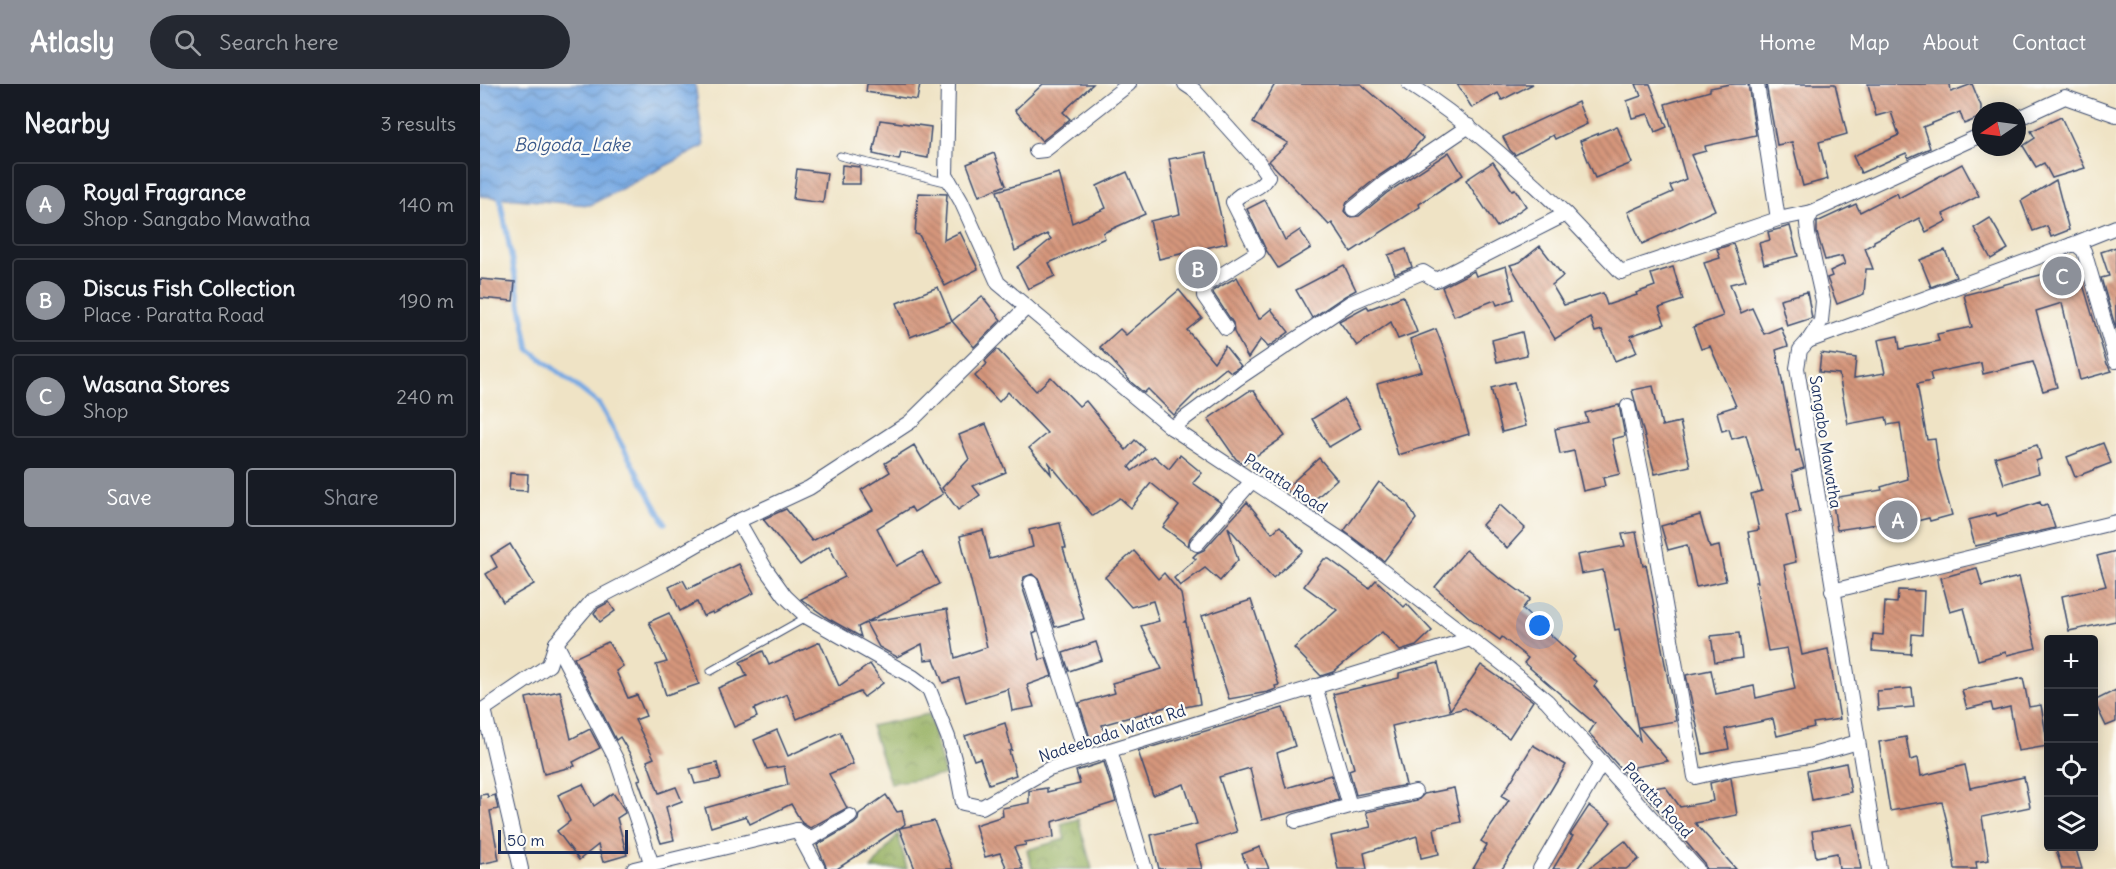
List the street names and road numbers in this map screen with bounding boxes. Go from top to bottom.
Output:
street label: Sangabo Mawatha [1806,374,1846,510]
street label: Paratta Road [1241,449,1331,517]
street label: Nadeebada Watta Rd [1036,700,1188,766]
street label: Paratta Road [1619,758,1697,842]

